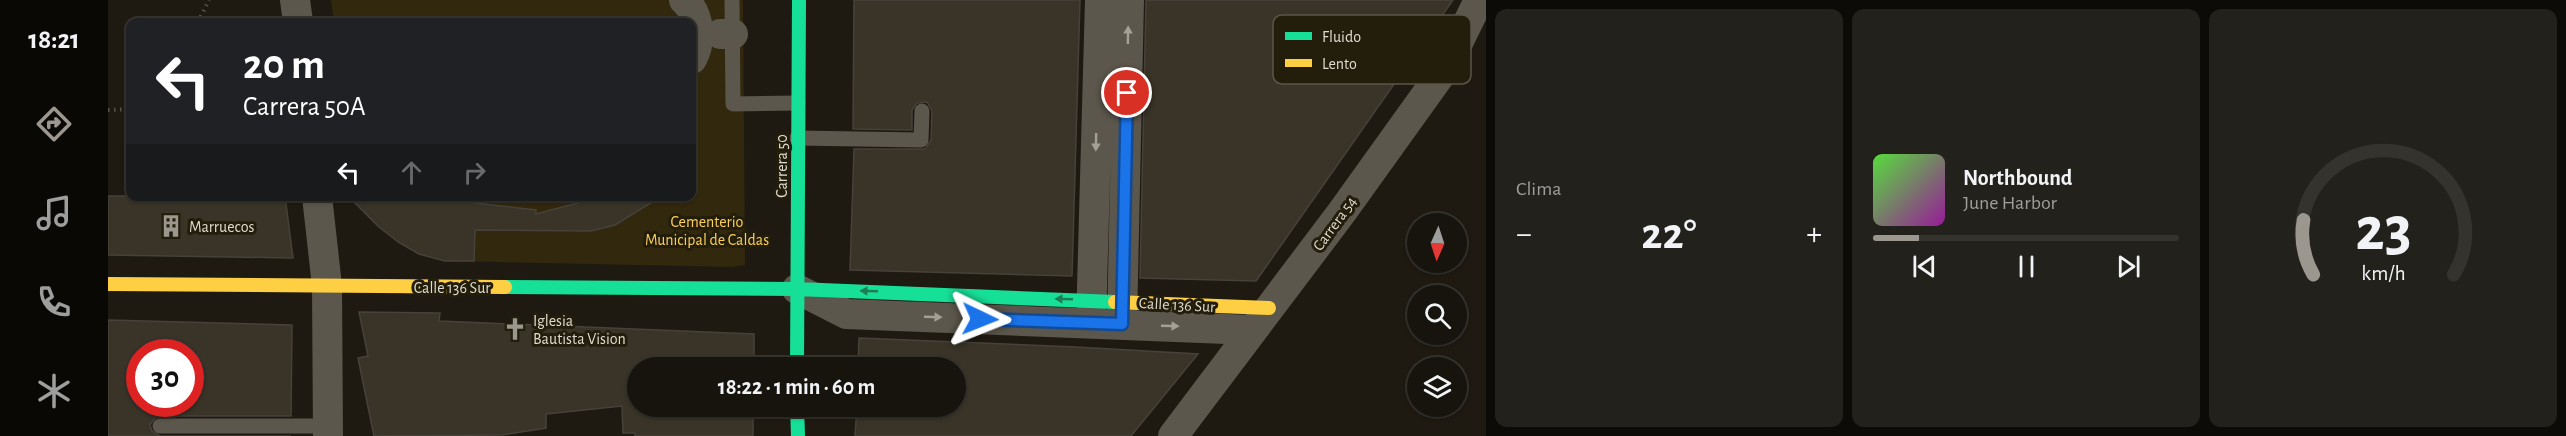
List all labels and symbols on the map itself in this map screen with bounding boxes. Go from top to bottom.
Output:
legend [1273,15,1471,84]
one-way arrow [1124,25,1133,44]
text: Fluido [1322,29,1361,45]
text: Lento [1322,56,1357,72]
pin [1101,67,1152,118]
one-way arrow [1091,133,1101,152]
street label: Carrera 50 [774,134,790,198]
street label: Carrera 54 [1310,193,1360,254]
building icon: Marruecos [158,213,184,239]
north arrow [1407,213,1467,273]
park label: Cementerio Municipal de Caldas [645,214,769,248]
place label: Marruecos [189,219,255,235]
street label: Calle 136 Sur [414,280,491,296]
one-way arrow [860,287,879,296]
position arrow [948,287,1012,351]
one-way arrow [1054,295,1073,304]
street label: Calle 136 Sur [1138,295,1216,315]
one-way arrow [924,312,943,322]
place label: Iglesia Bautista Vision [533,313,626,347]
church icon: Iglesia Bautista Vision [502,316,528,342]
one-way arrow [1161,322,1180,331]
speed limit sign: 30 [126,339,204,417]

